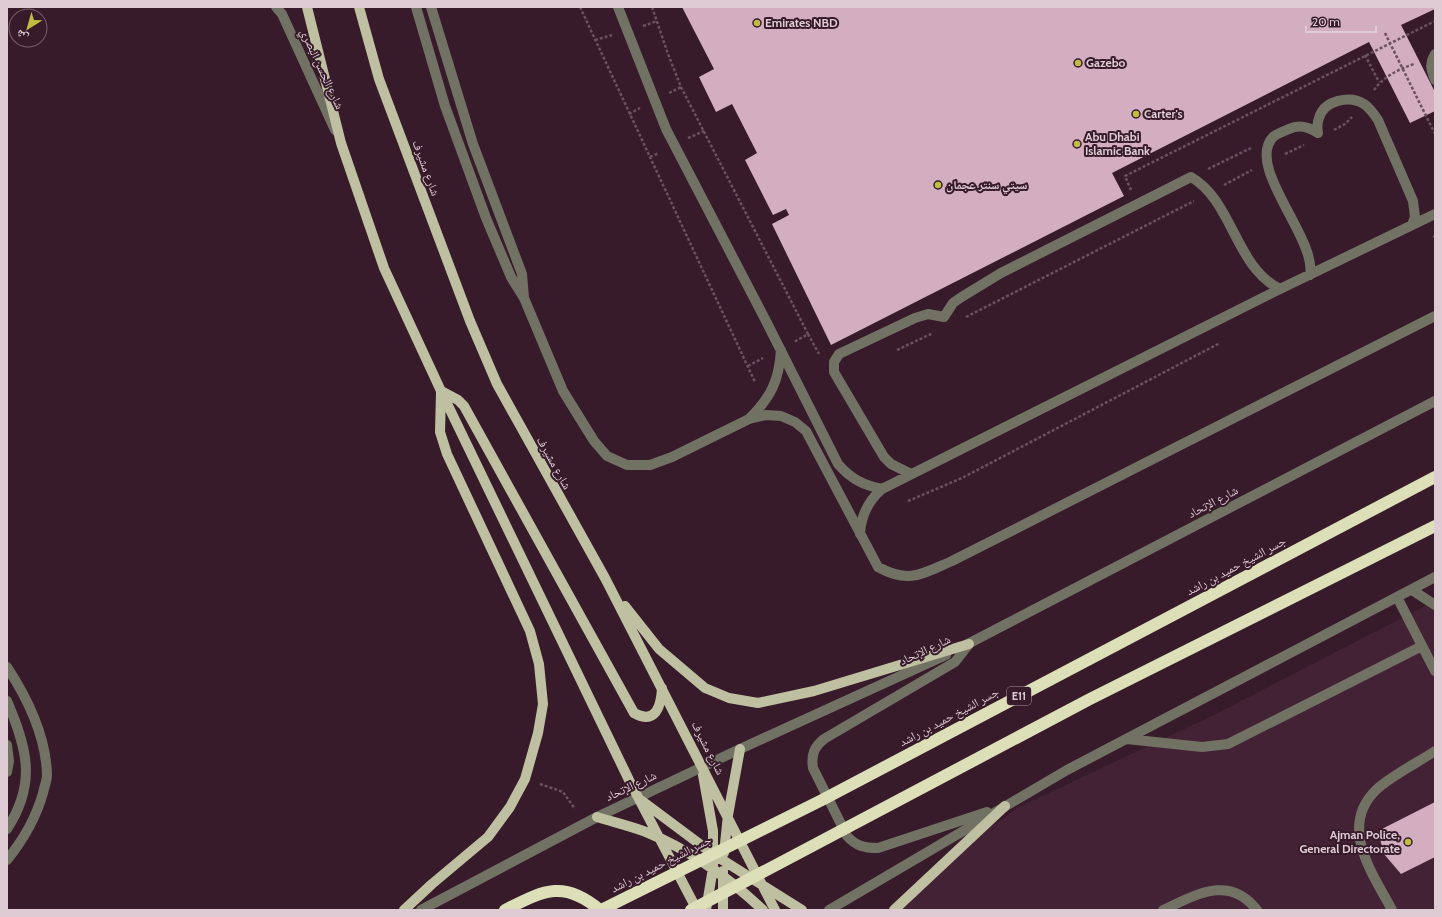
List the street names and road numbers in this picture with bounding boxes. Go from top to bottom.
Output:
street label: شارع الحسن البصري [294,26,348,113]
street label: شارع مشيرف [409,138,444,198]
street label: شارع مشيرف [533,434,575,492]
street label: شارع الإتحاد [1185,482,1241,522]
street label: جسر الشيخ حميد بن راشد [1183,533,1289,599]
street label: شارع الإتحاد [897,631,953,669]
street label: جسر الشيخ حميد بن راشد [896,684,1002,750]
road number: E11 [1007,687,1031,705]
street label: شارع مشيرف [688,718,728,778]
street label: شارع الإتحاد [603,767,659,805]
street label: جسر الشيخ حميد بن راشد [608,832,714,896]

